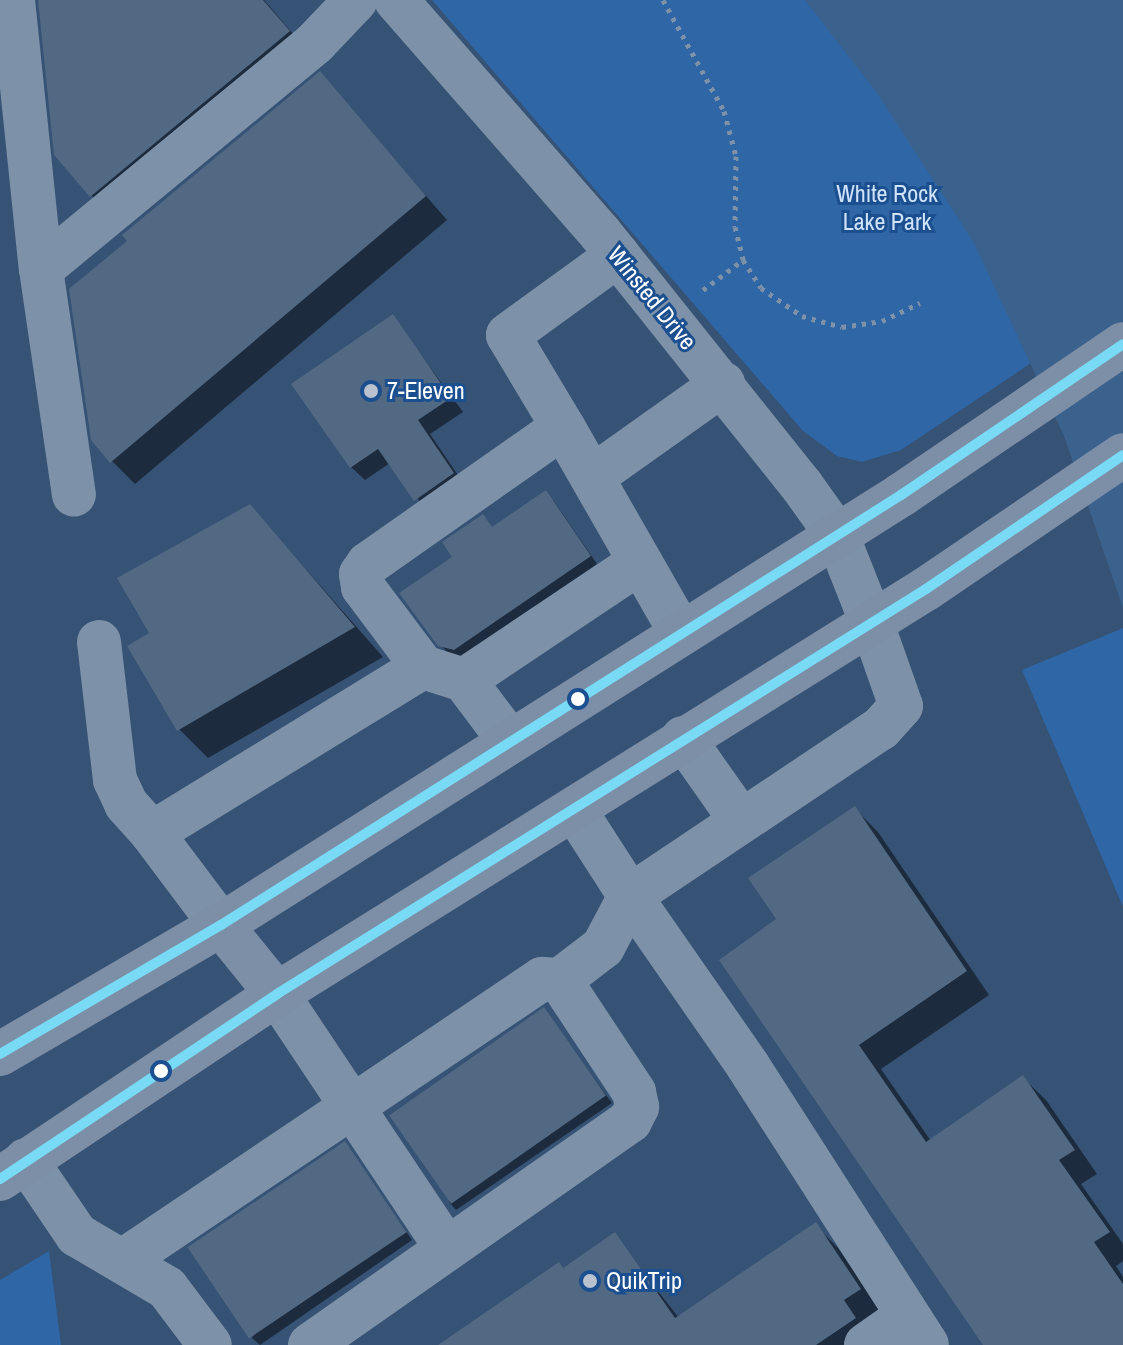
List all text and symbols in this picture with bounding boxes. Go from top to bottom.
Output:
park label: White Rock Lake Park [836,180,938,236]
street label: Winsted Drive [602,240,702,356]
place label: 7-Eleven [387,377,465,405]
marker: 7-Eleven [362,382,380,400]
unlabelled marker [570,691,586,707]
unlabelled marker [153,1063,169,1079]
place label: QuikTrip [606,1267,682,1295]
marker: QuikTrip [581,1272,599,1290]

